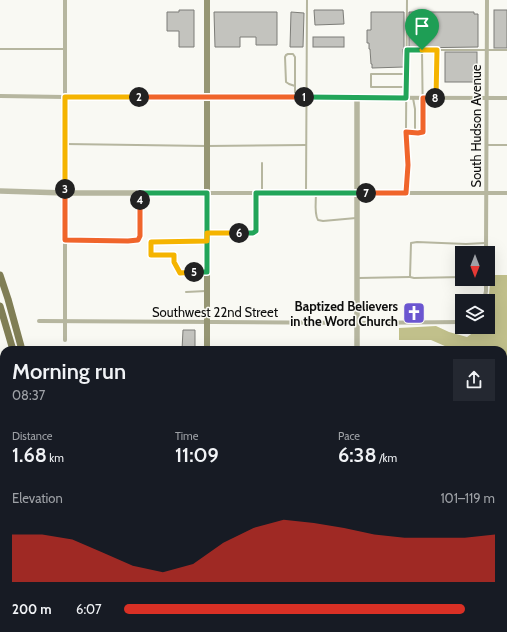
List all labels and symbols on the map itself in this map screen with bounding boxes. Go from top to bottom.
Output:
pin [405,9,439,50]
street label: South Hudson Avenue [468,64,484,187]
pin: 2 [129,87,149,107]
pin: 1 [294,87,314,107]
pin: 8 [425,88,445,108]
pin: 3 [55,179,75,199]
pin: 7 [356,183,376,203]
pin: 4 [130,190,150,210]
pin: 6 [229,223,249,243]
north arrow [455,246,495,286]
pin: 5 [184,262,204,282]
place label: Baptized Believers in the Word Church [290,298,398,329]
church icon: Baptized Believers in the Word Church [401,300,427,326]
street label: Southwest 22nd Street [152,304,279,320]

